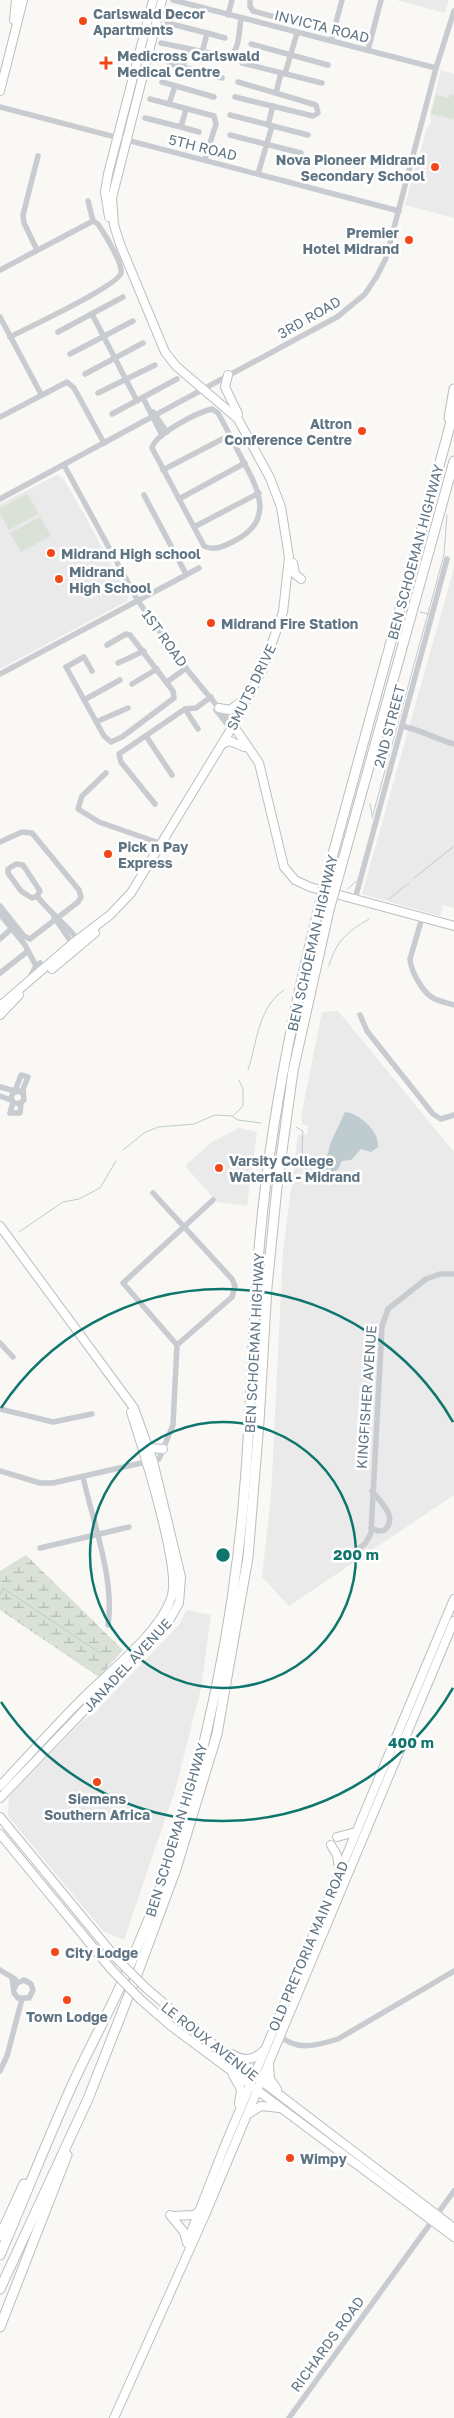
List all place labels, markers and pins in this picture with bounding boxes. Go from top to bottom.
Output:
place label: Carlswald Decor Apartments [93,5,206,38]
marker: Carlswald Decor Apartments [77,15,89,27]
place label: Medicross Carlswald Medical Centre [117,47,260,80]
marker: Medicross Carlswald Medical Centre [99,56,113,70]
place label: Nova Pioneer Midrand Secondary School [276,151,425,184]
marker: Nova Pioneer Midrand Secondary School [429,161,441,173]
place label: Premier Hotel Midrand [303,224,400,257]
marker: Premier Hotel Midrand [403,234,415,246]
place label: Altron Conference Centre [224,415,352,448]
marker: Altron Conference Centre [356,425,368,437]
place label: Midrand High school [61,545,201,562]
marker: Midrand High school [45,547,57,559]
place label: Midrand High School [69,563,152,596]
marker: Midrand High School [53,573,65,585]
place label: Midrand Fire Station [221,615,358,632]
marker: Midrand Fire Station [205,617,217,629]
place label: Pick n Pay Express [118,838,189,871]
marker: Pick n Pay Express [102,848,114,860]
place label: Varsity College Waterfall - Midrand [229,1152,360,1185]
marker: Varsity College Waterfall - Midrand [213,1162,225,1174]
centre of rings [214,1546,232,1564]
marker: Siemens Southern Africa [91,1776,103,1788]
place label: Siemens Southern Africa [44,1790,150,1823]
place label: City Lodge [65,1944,138,1961]
marker: City Lodge [49,1946,61,1958]
marker: Town Lodge [61,1994,73,2006]
place label: Town Lodge [26,2008,108,2025]
place label: Wimpy [300,2150,347,2167]
marker: Wimpy [284,2152,296,2164]

